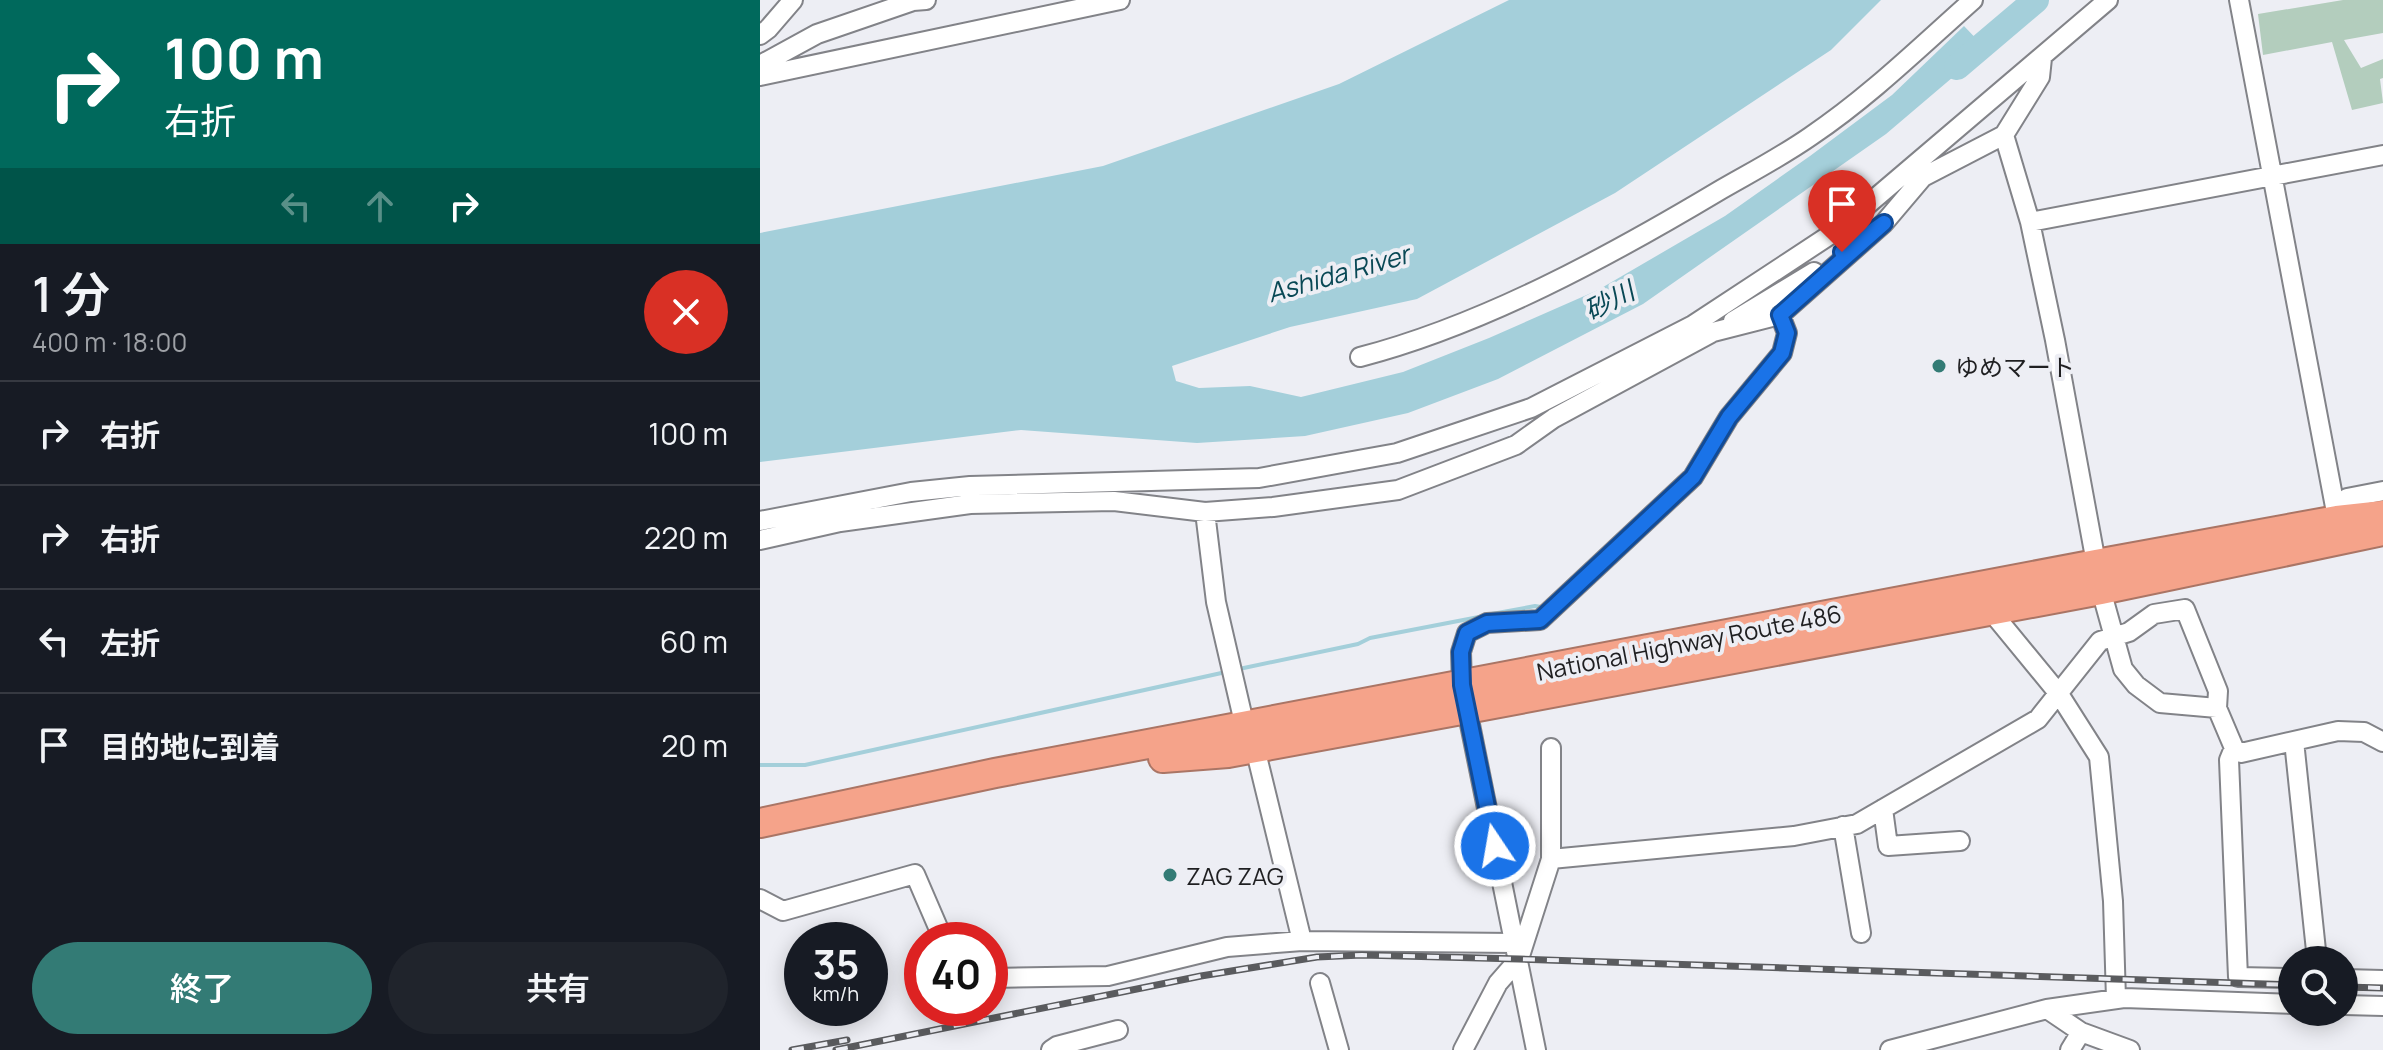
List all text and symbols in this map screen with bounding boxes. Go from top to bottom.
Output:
text: 100 m [164,19,324,96]
icon: right [32,32,136,136]
text: 右折 [164,96,236,145]
pin [1808,170,1876,252]
icon: arrive [1820,182,1864,226]
icon: left [274,184,318,228]
icon: ahead [358,184,402,228]
icon: right [442,184,486,228]
water label: Ashida River [1263,235,1417,310]
text: 1 分 [32,261,110,326]
button: close [644,270,728,354]
water label: 砂川 [1578,271,1643,328]
text: 400 m · 18:00 [32,324,187,360]
place label: ゆめマート [1955,350,2075,383]
marker: ゆめマート [1930,357,1948,375]
icon: right [32,411,76,455]
text: 100 m [648,413,728,454]
text: 右折 [100,414,160,455]
icon: right [32,515,76,559]
text: 220 m [644,517,728,558]
text: 右折 [100,518,160,559]
street label: National Highway Route 486 [1534,596,1844,688]
icon: left [32,619,76,663]
text: 60 m [660,621,728,662]
text: 左折 [100,622,160,663]
icon: arrive [32,723,76,767]
text: 20 m [661,725,728,766]
text: 目的地に到着 [100,726,280,767]
position arrow [1453,804,1537,888]
place label: ZAG ZAG [1186,859,1284,892]
marker: ZAG ZAG [1161,866,1179,884]
speed limit sign: 40 [904,922,1008,1026]
text: 35 [813,936,859,991]
button: 終了 [32,942,372,1034]
button: 共有 [388,942,728,1034]
map controls [2278,946,2358,1026]
button: search [2278,946,2358,1026]
text: km/h [813,980,859,1007]

